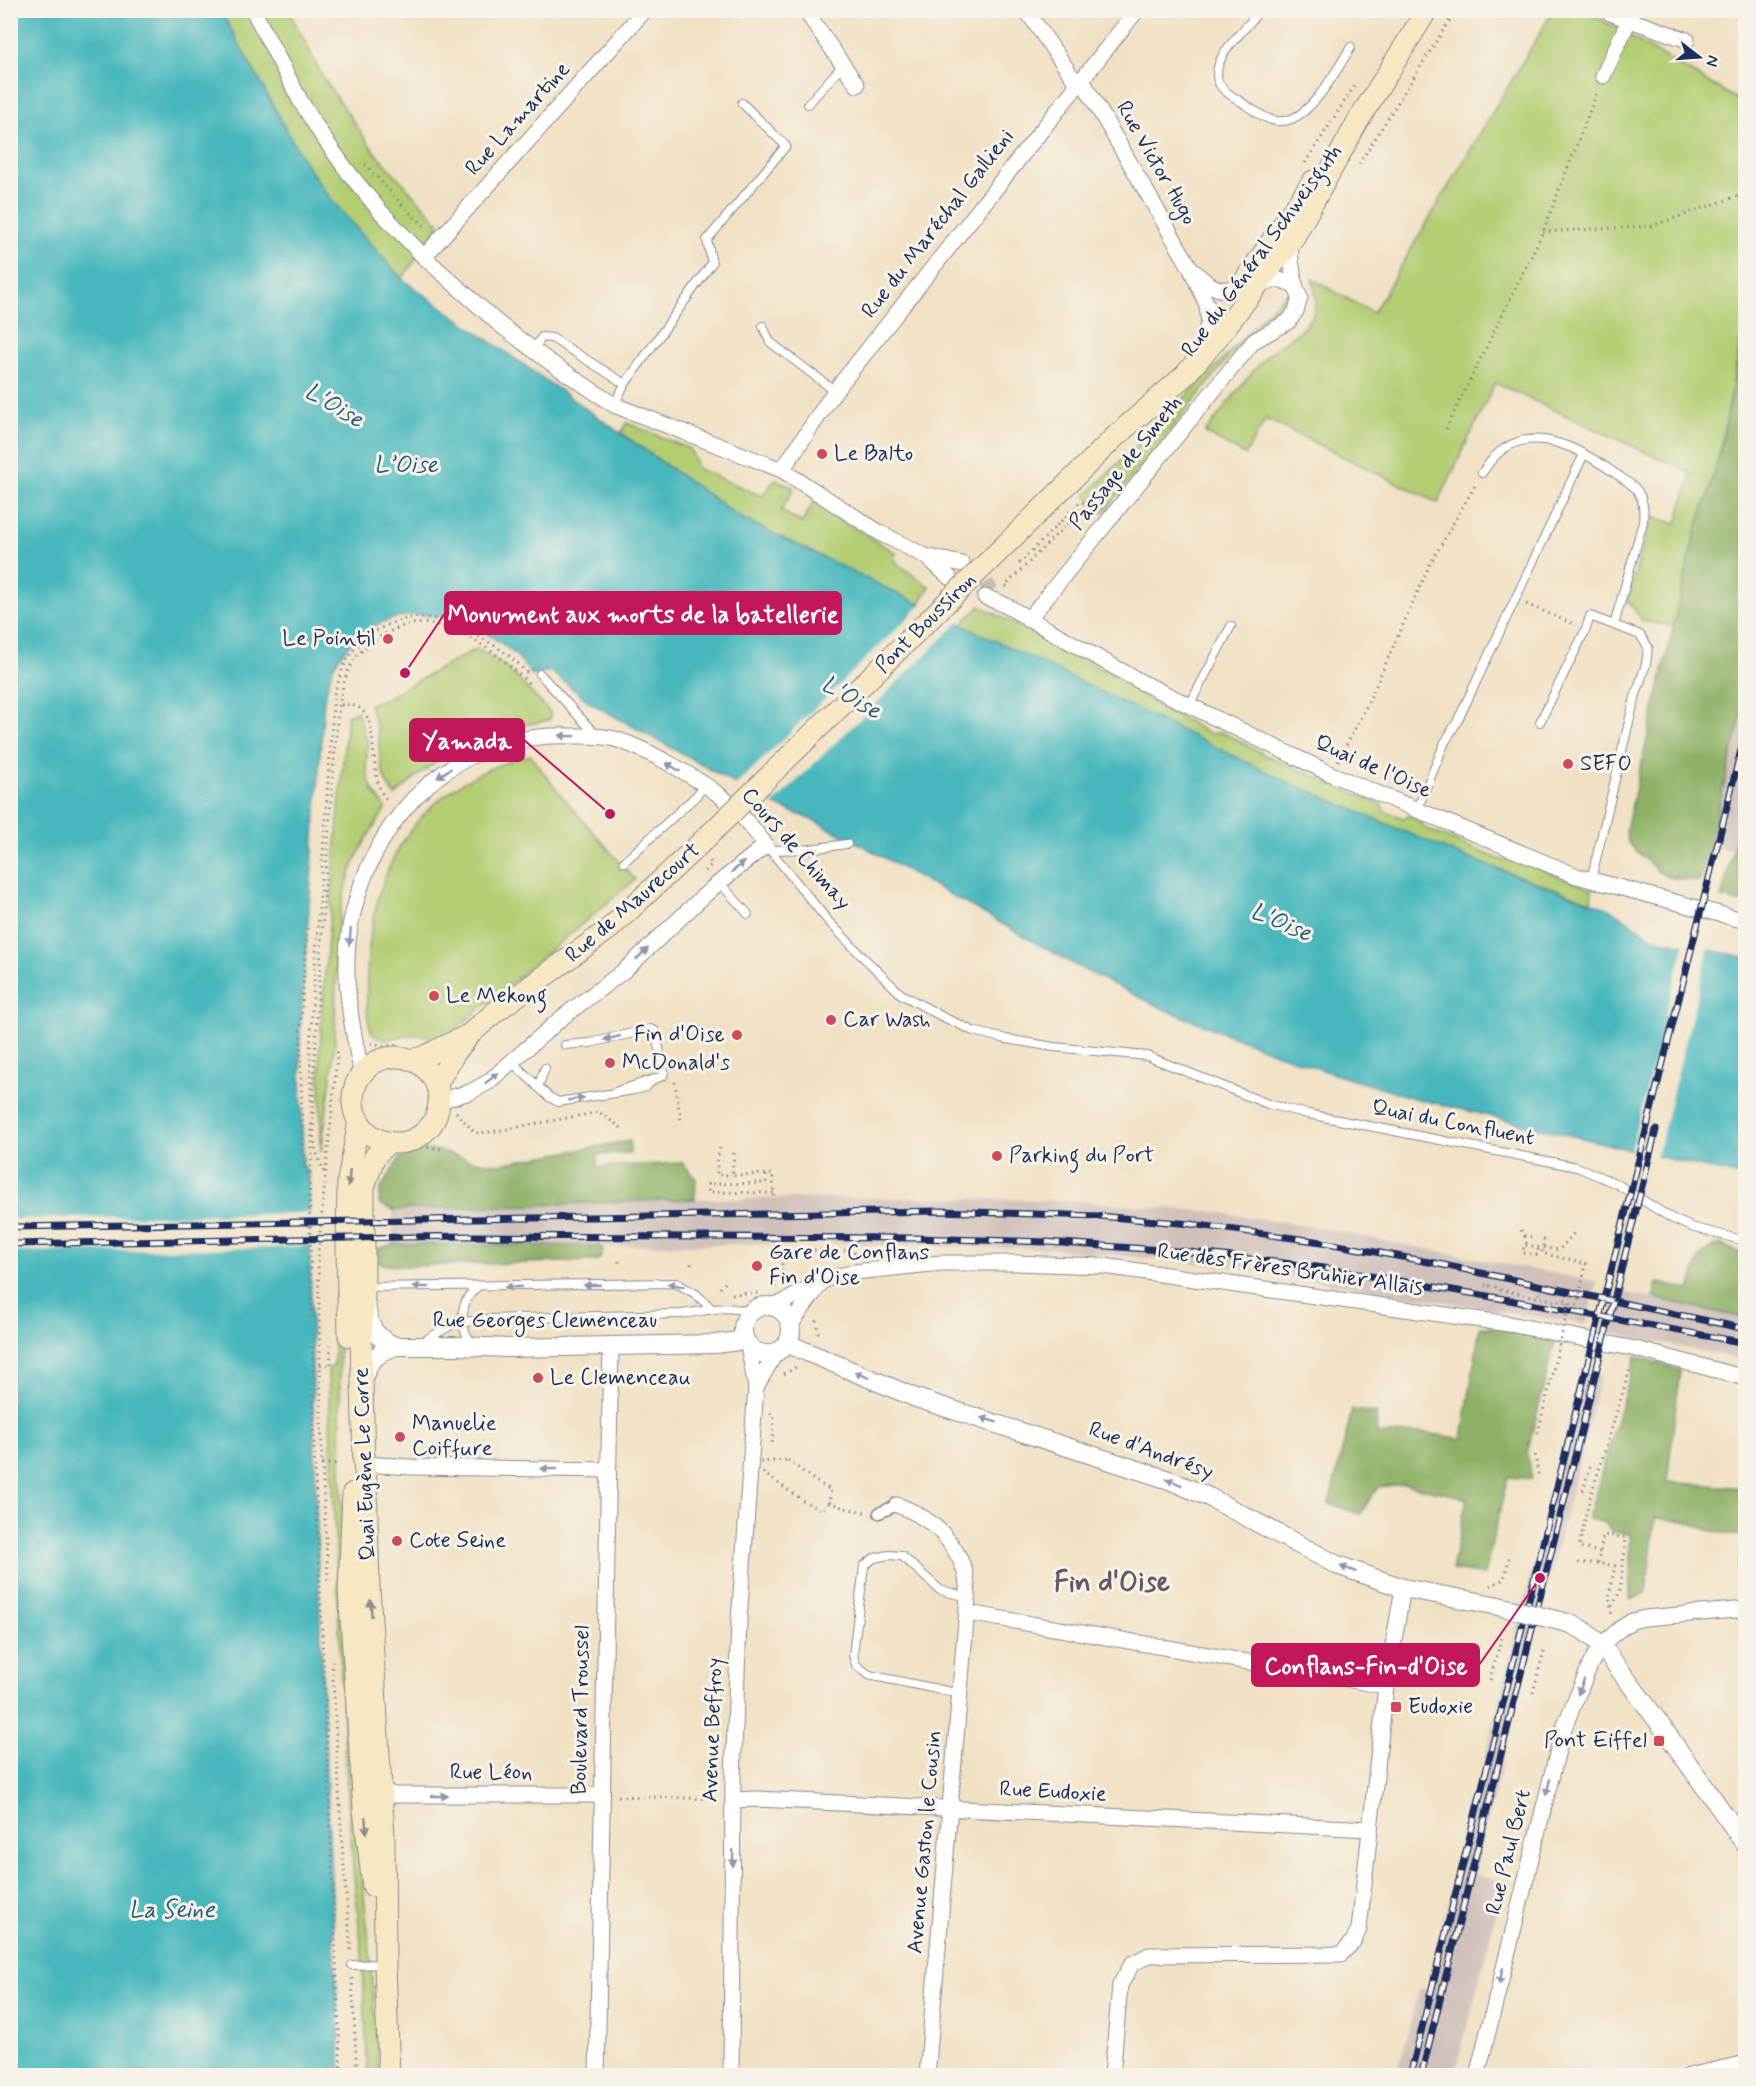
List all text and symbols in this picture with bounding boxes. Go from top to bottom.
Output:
north arrow [1669,27,1729,87]
text: N [1700,53,1724,69]
street label: Rue Lamartine [459,56,577,182]
street label: Rue Victor Hugo [1107,96,1203,232]
street label: Rue du Maréchal Gallieni [855,124,1021,324]
street label: Rue du Général Schweisguth [1175,139,1351,365]
water label: L'Oise [299,376,370,436]
street label: Passage de Smeth [1063,390,1190,537]
place label: Le Balto [834,440,913,468]
marker: Le Balto [815,447,829,461]
water label: L’Oise [374,450,439,481]
street label: Pont Boussiron [869,566,983,680]
callout: Monument aux morts de la batellerie [445,592,841,634]
text: Monument aux morts de la batellerie [448,600,839,631]
place label: Le Pointil [282,625,376,653]
marker: Le Pointil [381,632,395,646]
water label: L'Oise [816,669,887,727]
callout: Yamada [410,719,524,761]
text: Yamada [422,727,512,758]
street label: Quai de l'Oise [1310,729,1436,805]
one-way arrow [558,731,577,741]
place label: SEFO [1580,750,1632,778]
marker: SEFO [1561,757,1575,771]
one-way arrow [664,762,681,772]
one-way arrow [436,767,452,779]
street label: Cours de Chimay [735,782,857,916]
street label: Rue de Maurecourt [560,837,706,969]
one-way arrow [730,860,746,873]
water label: L'Oise [1246,896,1317,950]
one-way arrow [345,927,355,946]
one-way arrow [634,947,648,961]
place label: Le Mekong [446,982,547,1013]
marker: Le Mekong [427,989,441,1003]
place label: Car Wash [843,1006,931,1034]
marker: Car Wash [824,1013,838,1027]
place label: Fin d'Oise [634,1021,725,1049]
marker: Fin d'Oise [730,1028,744,1042]
one-way arrow [603,1033,622,1043]
place label: McDonald's [622,1049,730,1077]
marker: McDonald's [603,1056,617,1070]
one-way arrow [484,1072,500,1085]
street label: Quai du Confluent [1369,1093,1537,1153]
one-way arrow [566,1094,585,1103]
place label: Parking du Port [1009,1142,1154,1173]
marker: Parking du Port [990,1149,1004,1163]
one-way arrow [344,1169,354,1188]
street label: Rue des Frères Bruhier Allais [1155,1237,1425,1303]
place label: Gare de Conflans Fin d'Oise [769,1239,930,1292]
marker: Gare de Conflans Fin d'Oise [750,1259,764,1273]
one-way arrow [582,1280,601,1290]
one-way arrow [666,1280,685,1289]
one-way arrow [411,1282,430,1292]
one-way arrow [504,1282,523,1292]
street label: Rue Georges Clemenceau [433,1307,657,1338]
place label: Le Clemenceau [550,1364,691,1392]
street label: Quai Eugène Le Corre [348,1367,383,1561]
one-way arrow [853,1370,871,1379]
marker: Le Clemenceau [531,1371,545,1385]
place label: Manuelie Coiffure [412,1410,497,1463]
one-way arrow [980,1415,998,1424]
street label: Rue d'Andrésy [1085,1415,1217,1487]
marker: Manuelie Coiffure [393,1430,407,1444]
one-way arrow [540,1465,559,1474]
one-way arrow [1164,1477,1182,1487]
place label: Cote Seine [409,1527,506,1555]
marker: Cote Seine [390,1534,404,1548]
one-way arrow [1339,1564,1357,1573]
district label: Fin d'Oise [1054,1565,1170,1602]
one-way arrow [366,1598,375,1617]
street label: Boulevard Troussel [566,1625,596,1795]
callout: Conflans-Fin-d'Oise [1252,1644,1479,1686]
text: Conflans-Fin-d'Oise [1264,1652,1468,1683]
street label: Avenue Beffroy [696,1657,730,1803]
one-way arrow [1576,1678,1585,1696]
place label: Eudoxie [1408,1693,1473,1721]
marker: Eudoxie [1389,1700,1403,1714]
place label: Pont Eiffel [1544,1727,1647,1755]
street label: Avenue Gaston le Cousin [901,1729,949,1955]
marker: Pont Eiffel [1652,1734,1666,1748]
street label: Rue Léon [450,1759,532,1787]
street label: Rue Eudoxie [999,1775,1108,1809]
one-way arrow [1543,1778,1553,1796]
street label: Rue Paul Bert [1480,1786,1538,1918]
one-way arrow [430,1791,449,1801]
one-way arrow [361,1816,371,1835]
one-way arrow [728,1849,738,1868]
water label: La Seine [129,1895,216,1926]
one-way arrow [1496,1967,1506,1986]

